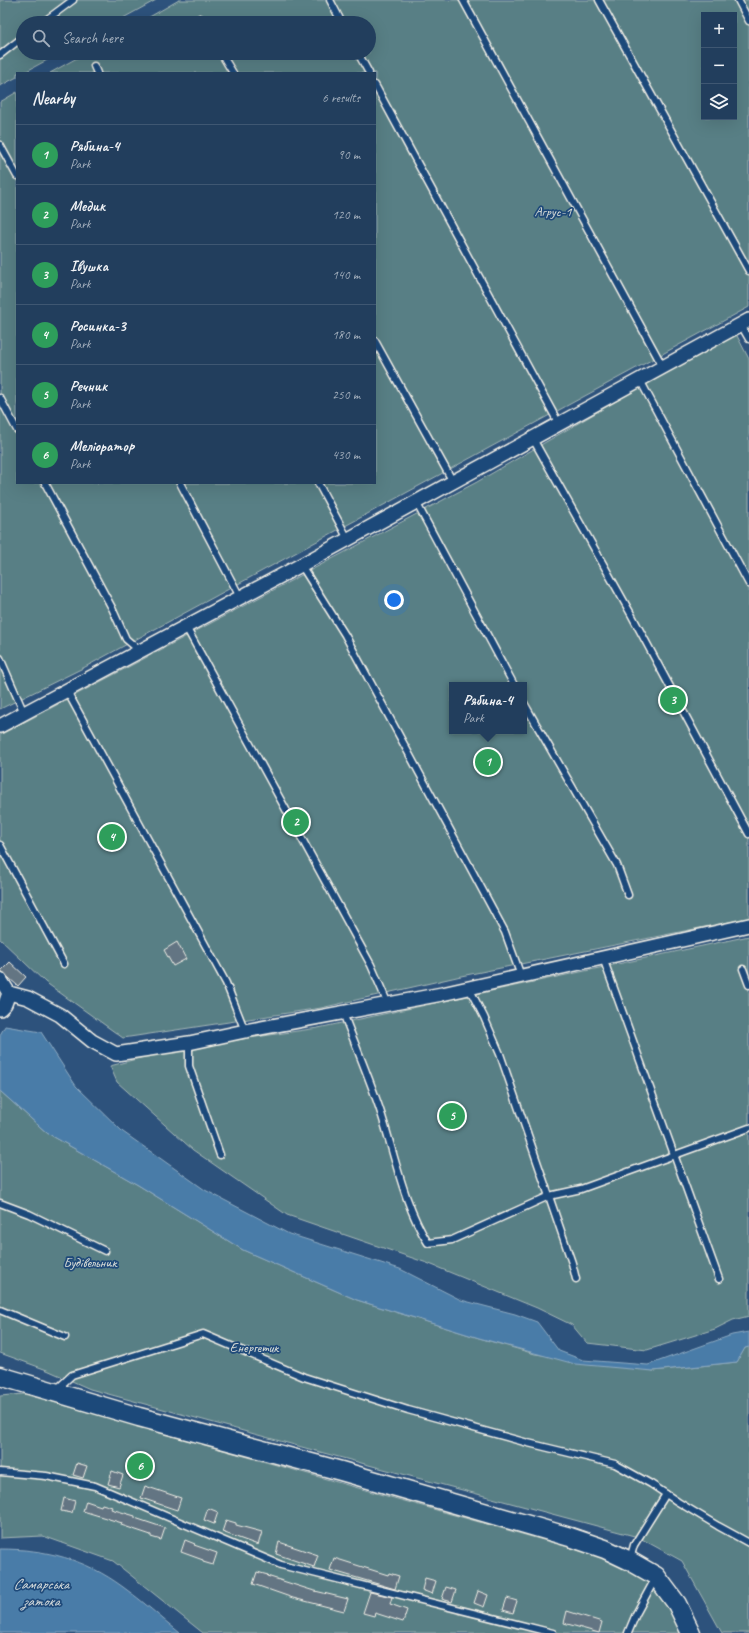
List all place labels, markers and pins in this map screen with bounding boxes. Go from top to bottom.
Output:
pin: 3 [660,685,686,715]
pin: 1 [475,747,501,777]
pin: 2 [283,807,309,837]
pin: 4 [99,822,125,852]
pin: 5 [439,1101,465,1131]
pin: 6 [127,1451,153,1481]

